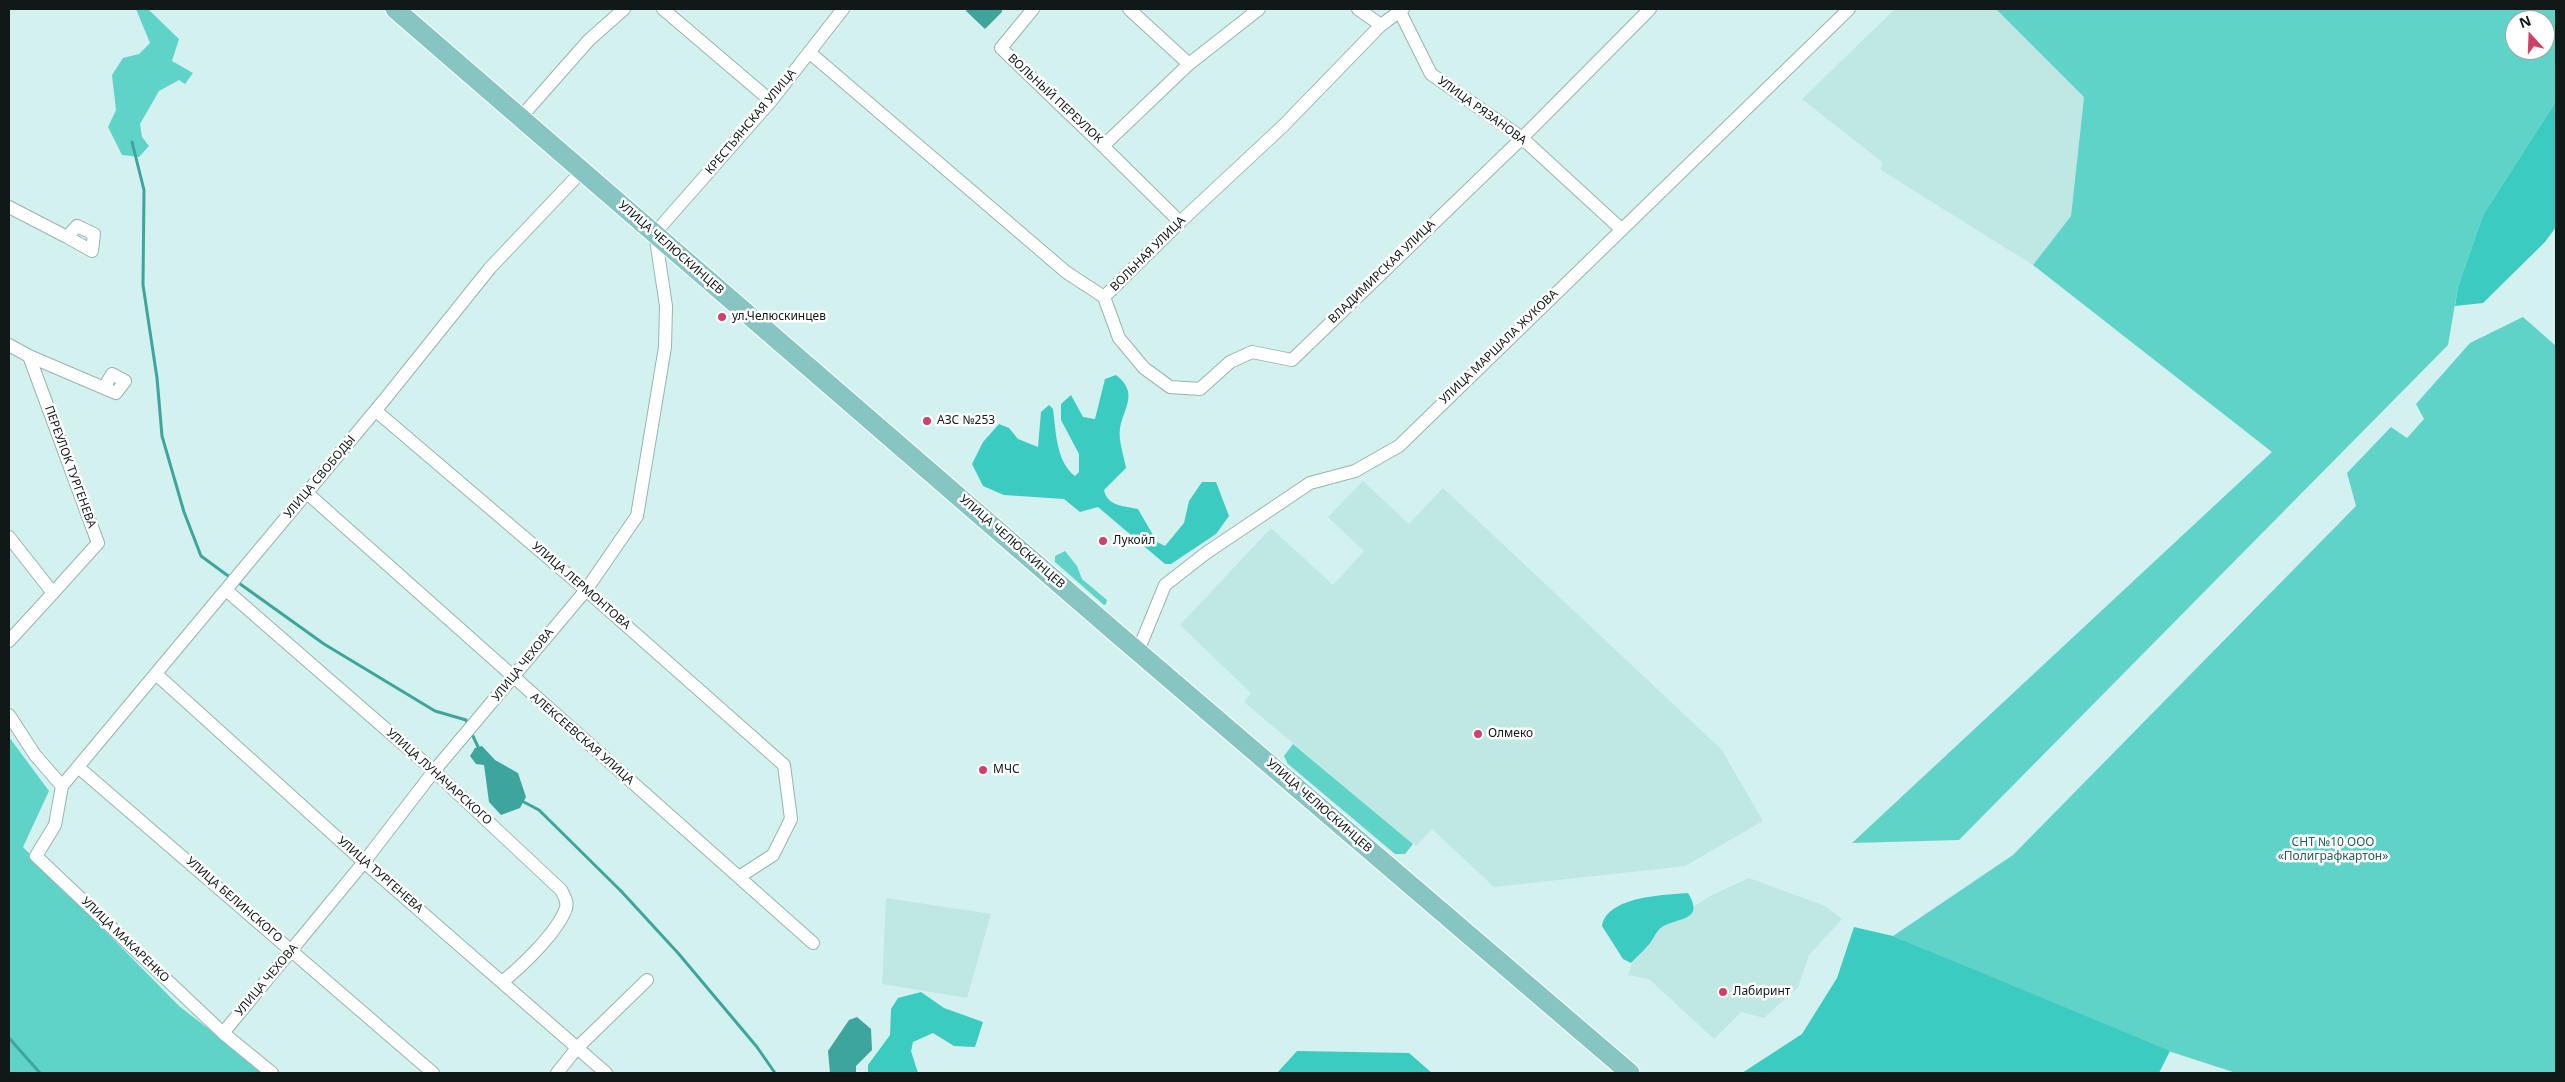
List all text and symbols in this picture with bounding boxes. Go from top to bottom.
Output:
north arrow [2505,10,2555,60]
text: N [2516,11,2534,32]
street label: ВОЛЬНЫЙ ПЕРЕУЛОК [1005,51,1105,147]
street label: КРЕСТЬЯНСКАЯ УЛИЦА [703,66,799,178]
street label: УЛИЦА РЯЗАНОВА [1435,74,1529,148]
street label: УЛИЦА ЧЕЛЮСКИНЦЕВ [615,198,727,298]
street label: ВОЛЬНАЯ УЛИЦА [1108,214,1188,294]
street label: ВЛАДИМИРСКАЯ УЛИЦА [1326,217,1438,327]
street label: УЛИЦА МАРШАЛА ЖУКОВА [1437,287,1561,407]
place label: ул.Челюскинцев [732,310,826,324]
marker: ул.Челюскинцев [716,311,728,323]
street label: ПЕРЕУЛОК ТУРГЕНЕВА [41,404,99,530]
place label: АЗС №253 [937,414,995,428]
marker: АЗС №253 [921,415,933,427]
street label: УЛИЦА СВОБОДЫ [281,433,359,521]
street label: УЛИЦА ЧЕЛЮСКИНЦЕВ [956,492,1068,592]
place label: Лукойл [1113,534,1155,548]
marker: Лукойл [1097,535,1109,547]
street label: УЛИЦА ЛЕРМОНТОВА [529,539,633,633]
street label: УЛИЦА ЧЕХОВА [489,626,557,704]
street label: АЛЕКСЕЕВСКАЯ УЛИЦА [527,690,637,788]
street label: УЛИЦА ЛУНАЧАРСКОГО [383,726,495,828]
place label: Олмеко [1488,727,1533,741]
marker: Олмеко [1472,728,1484,740]
street label: УЛИЦА ЧЕЛЮСКИНЦЕВ [1263,756,1375,856]
place label: МЧС [993,763,1020,777]
marker: МЧС [977,764,989,776]
street label: УЛИЦА ТУРГЕНЕВА [334,834,426,916]
park label: СНТ №10 ООО «Полиграфкартон» [2278,836,2388,864]
street label: УЛИЦА БЕЛИНСКОГО [183,854,285,946]
street label: УЛИЦА МАКАРЕНКО [78,894,172,986]
street label: УЛИЦА ЧЕХОВА [233,941,301,1019]
place label: Лабиринт [1733,985,1790,999]
marker: Лабиринт [1717,986,1729,998]

